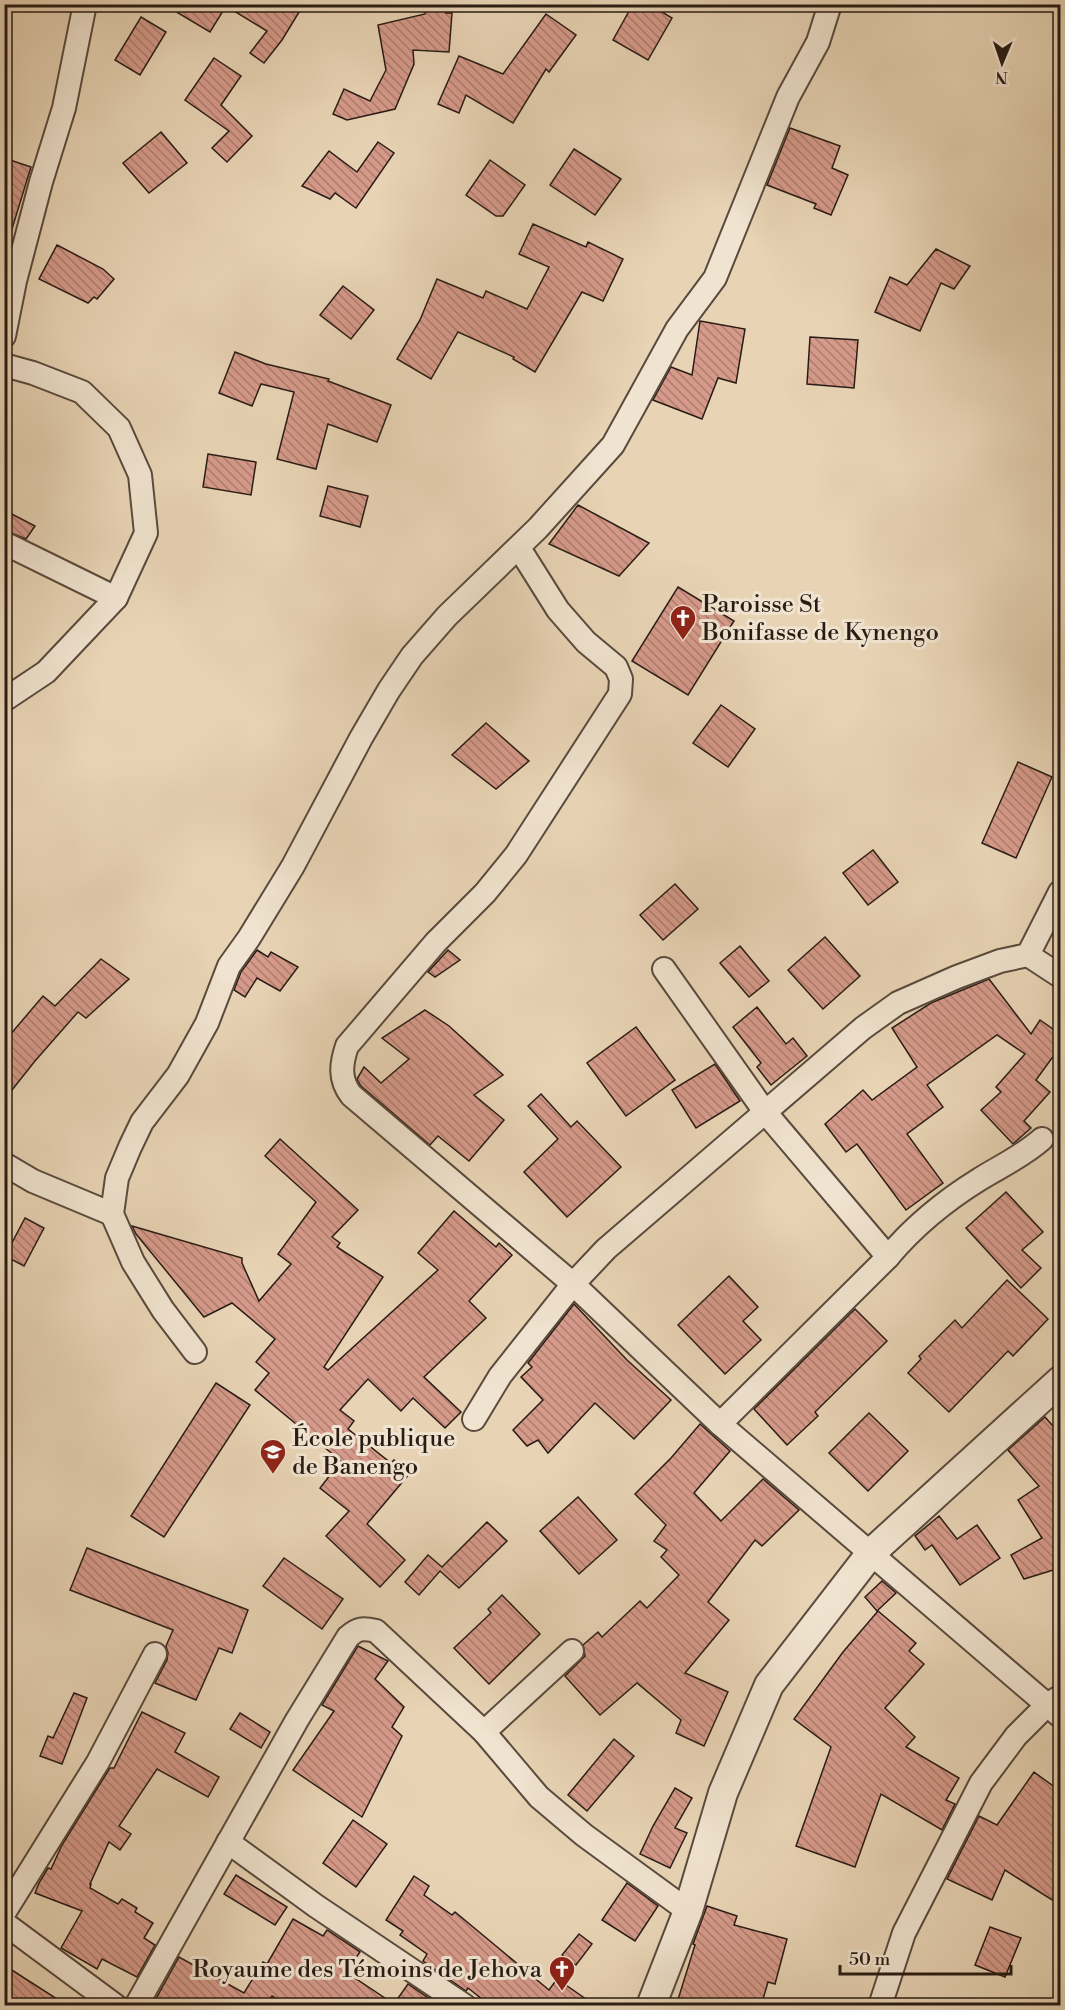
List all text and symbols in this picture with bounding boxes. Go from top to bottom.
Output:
north arrow [972,33,1032,93]
text: N [994,67,1008,87]
place label: Paroisse St Bonifasse de Kynengo [701,590,939,648]
church icon: Paroisse St Bonifasse de Kynengo [668,603,698,641]
place label: École publique de Banengo [292,1423,455,1482]
school or university icon: École publique de Banengo [258,1437,288,1475]
scale bar [840,1938,1011,1976]
text: 50 m [849,1948,891,1971]
church icon: Royaume des Témoins de Jehova [547,1954,577,1992]
place label: Royaume des Témoins de Jehova [192,1955,543,1985]

